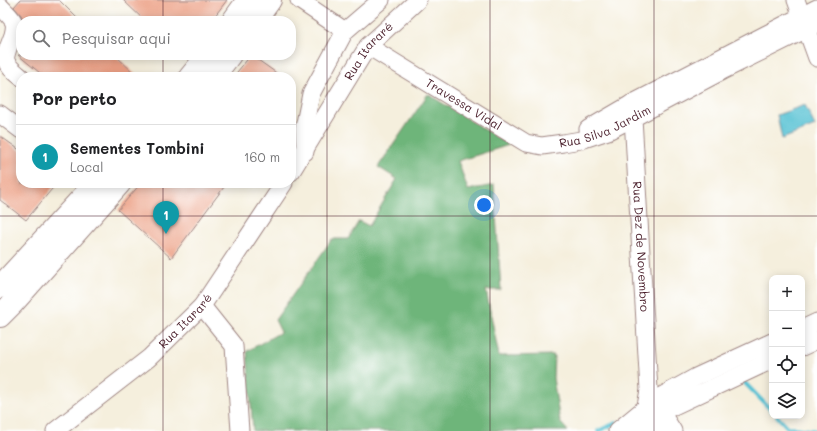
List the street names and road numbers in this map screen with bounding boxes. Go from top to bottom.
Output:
street label: Rua Itararé [340,18,396,83]
street label: Travessa Vidal [423,74,505,133]
street label: Rua Silva Jardim [558,101,653,151]
street label: Rua Dez de Novembro [630,181,653,312]
street label: Rua Itararé [155,290,215,351]

